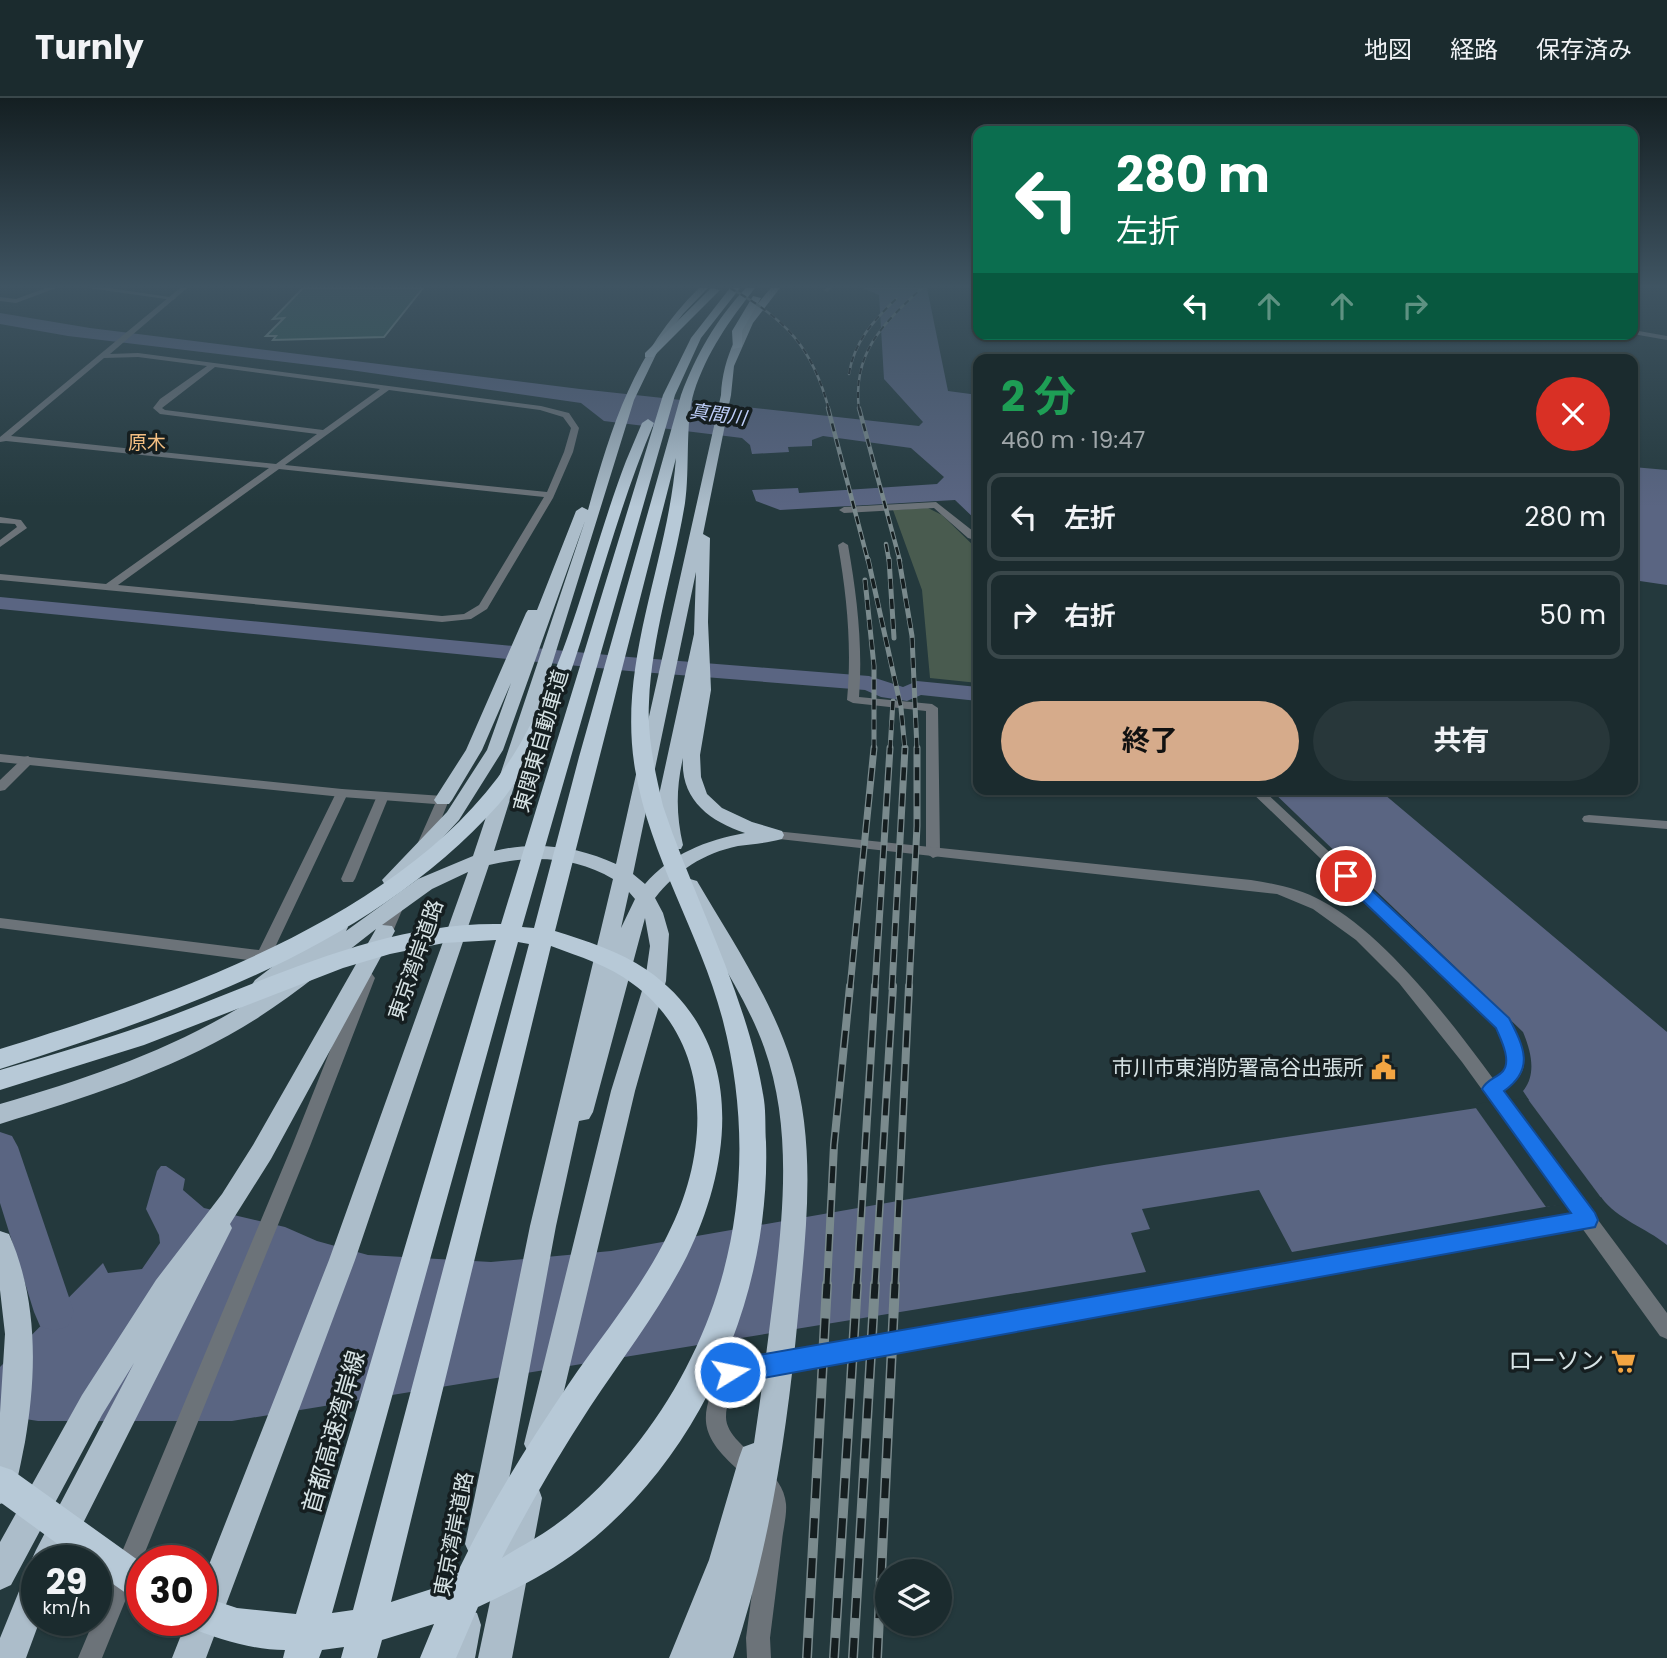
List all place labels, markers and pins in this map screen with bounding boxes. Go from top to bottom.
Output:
pin [1316,846,1376,906]
place label: 市川市東消防署高谷出張所 [1112,1053,1364,1082]
public building icon: 市川市東消防署高谷出張所 [1370,1054,1398,1082]
place label: ローソン [1508,1344,1604,1377]
supermarket icon: ローソン [1610,1347,1638,1375]

